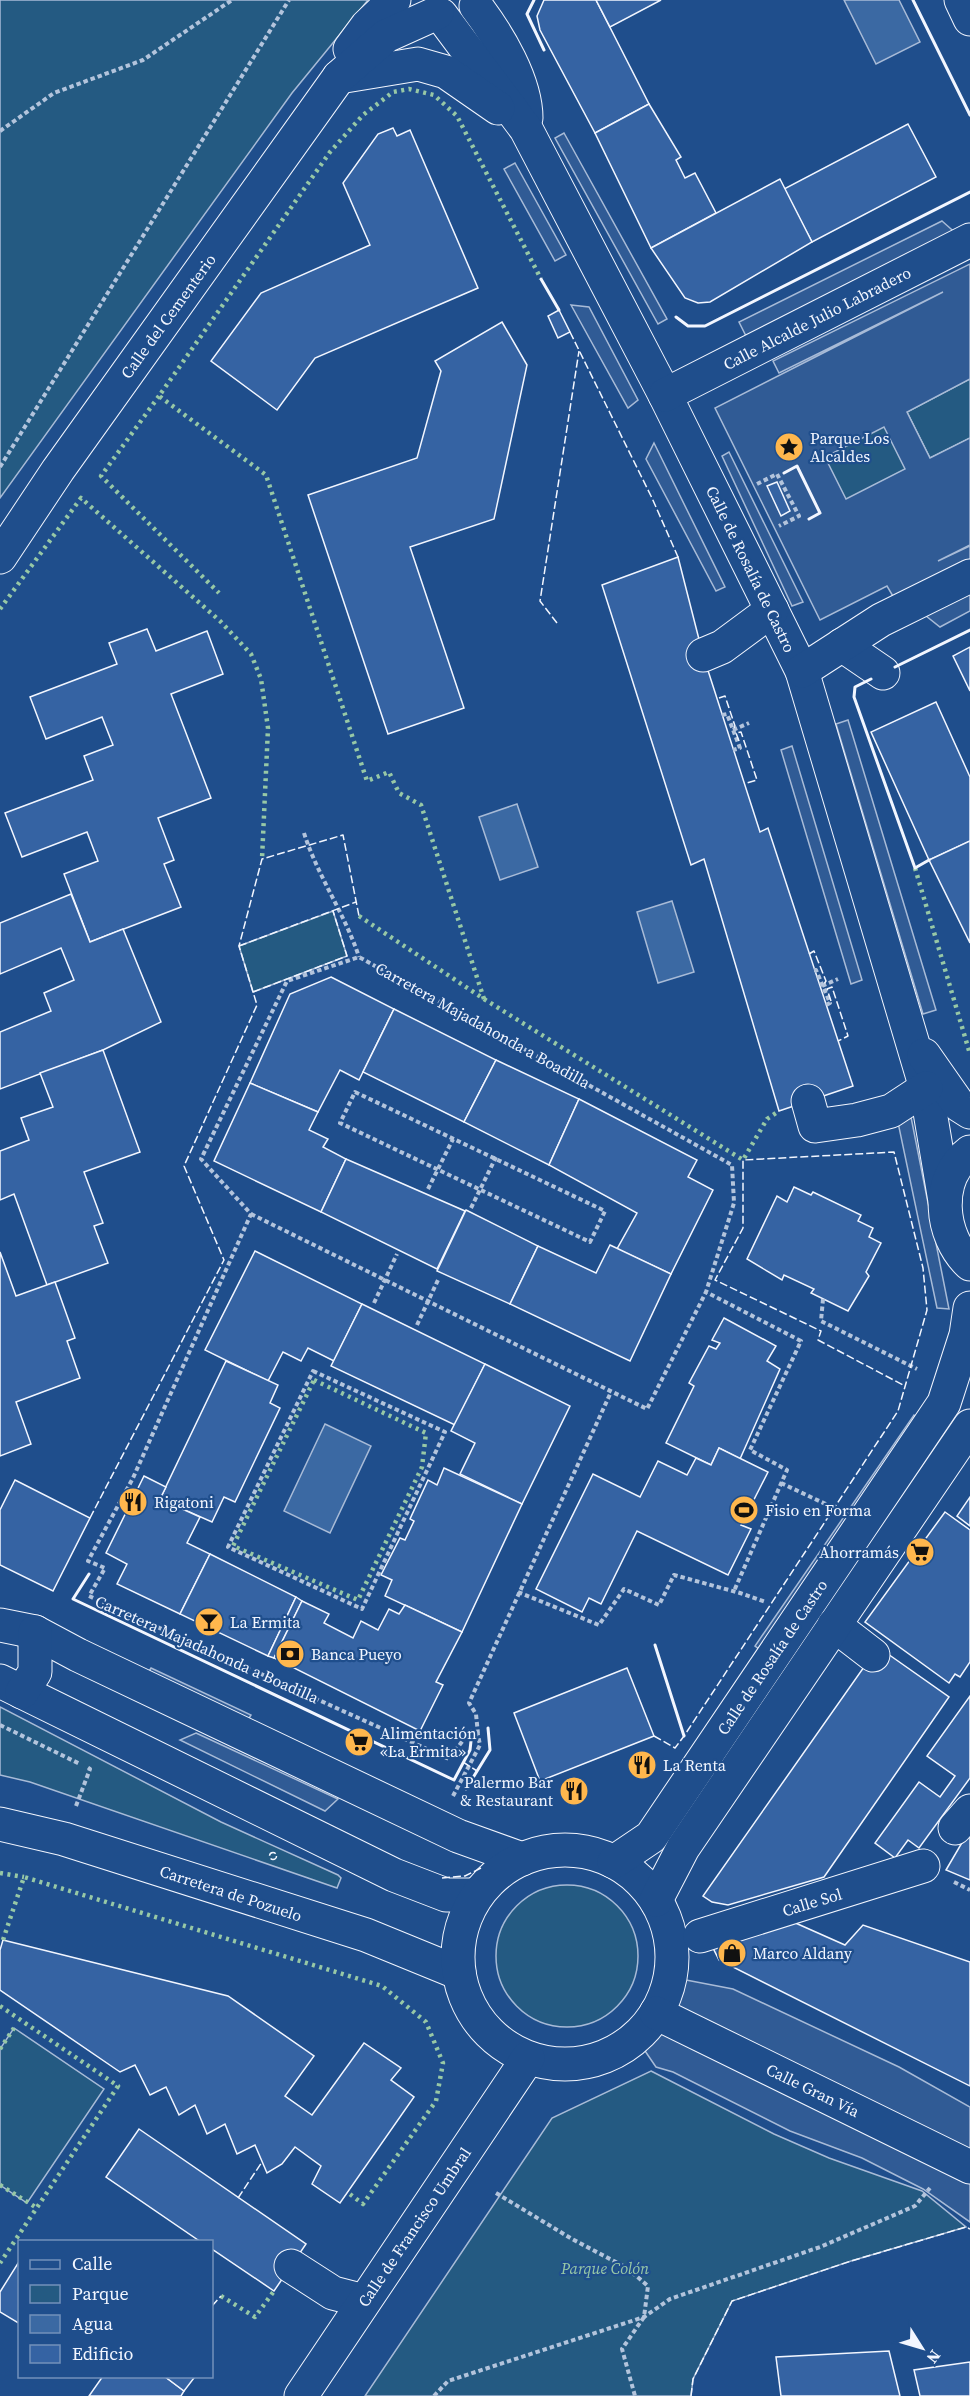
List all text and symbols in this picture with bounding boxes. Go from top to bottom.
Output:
street label: Calle del Cementerio [115,249,221,383]
street label: Calle Alcalde Julio Labradero [719,261,915,375]
place label: Parque Los Alcaldes [810,427,889,467]
place icon: Parque Los Alcaldes [773,431,805,463]
street label: Calle de Rosalía de Castro [701,482,801,656]
street label: Carretera Majadahonda a Boadilla [372,957,595,1094]
restaurant icon: Rigatoni [117,1486,149,1518]
place label: Rigatoni [154,1491,214,1513]
sports icon: Fisio en Forma [728,1494,760,1526]
place label: Fisio en Forma [765,1499,872,1521]
supermarket icon: Ahorramás [904,1536,936,1568]
place label: Ahorramás [819,1541,899,1563]
street label: Calle de Rosalía de Castro [712,1575,832,1739]
street label: Carretera Majadahonda a Boadilla [92,1590,323,1709]
bar icon: La Ermita [193,1606,225,1638]
place label: La Ermita [230,1611,301,1633]
bank icon: Banca Pueyo [274,1638,306,1670]
place label: Banca Pueyo [311,1643,402,1665]
place label: Alimentación «La Ermita» [380,1722,477,1762]
supermarket icon: Alimentación «La Ermita» [343,1726,375,1758]
restaurant icon: La Renta [626,1749,658,1781]
place label: La Renta [663,1754,727,1776]
place label: Palermo Bar & Restaurant [460,1771,554,1811]
restaurant icon: Palermo Bar & Restaurant [558,1775,590,1807]
street label: Carretera de Pozuelo [157,1860,305,1926]
street label: Calle Sol [779,1882,845,1921]
shop icon: Marco Aldany [716,1937,748,1969]
place label: Marco Aldany [753,1942,853,1964]
street label: Calle Gran Vía [763,2058,864,2122]
street label: Calle de Francisco Umbral [352,2143,476,2311]
legend [18,2240,213,2378]
text: Calle [72,2251,112,2276]
park label: Parque Colón [560,2257,649,2279]
text: Parque [72,2281,129,2306]
text: Agua [72,2311,114,2336]
north arrow [892,2318,952,2378]
text: Edificio [72,2341,133,2366]
text: N [921,2346,946,2369]

